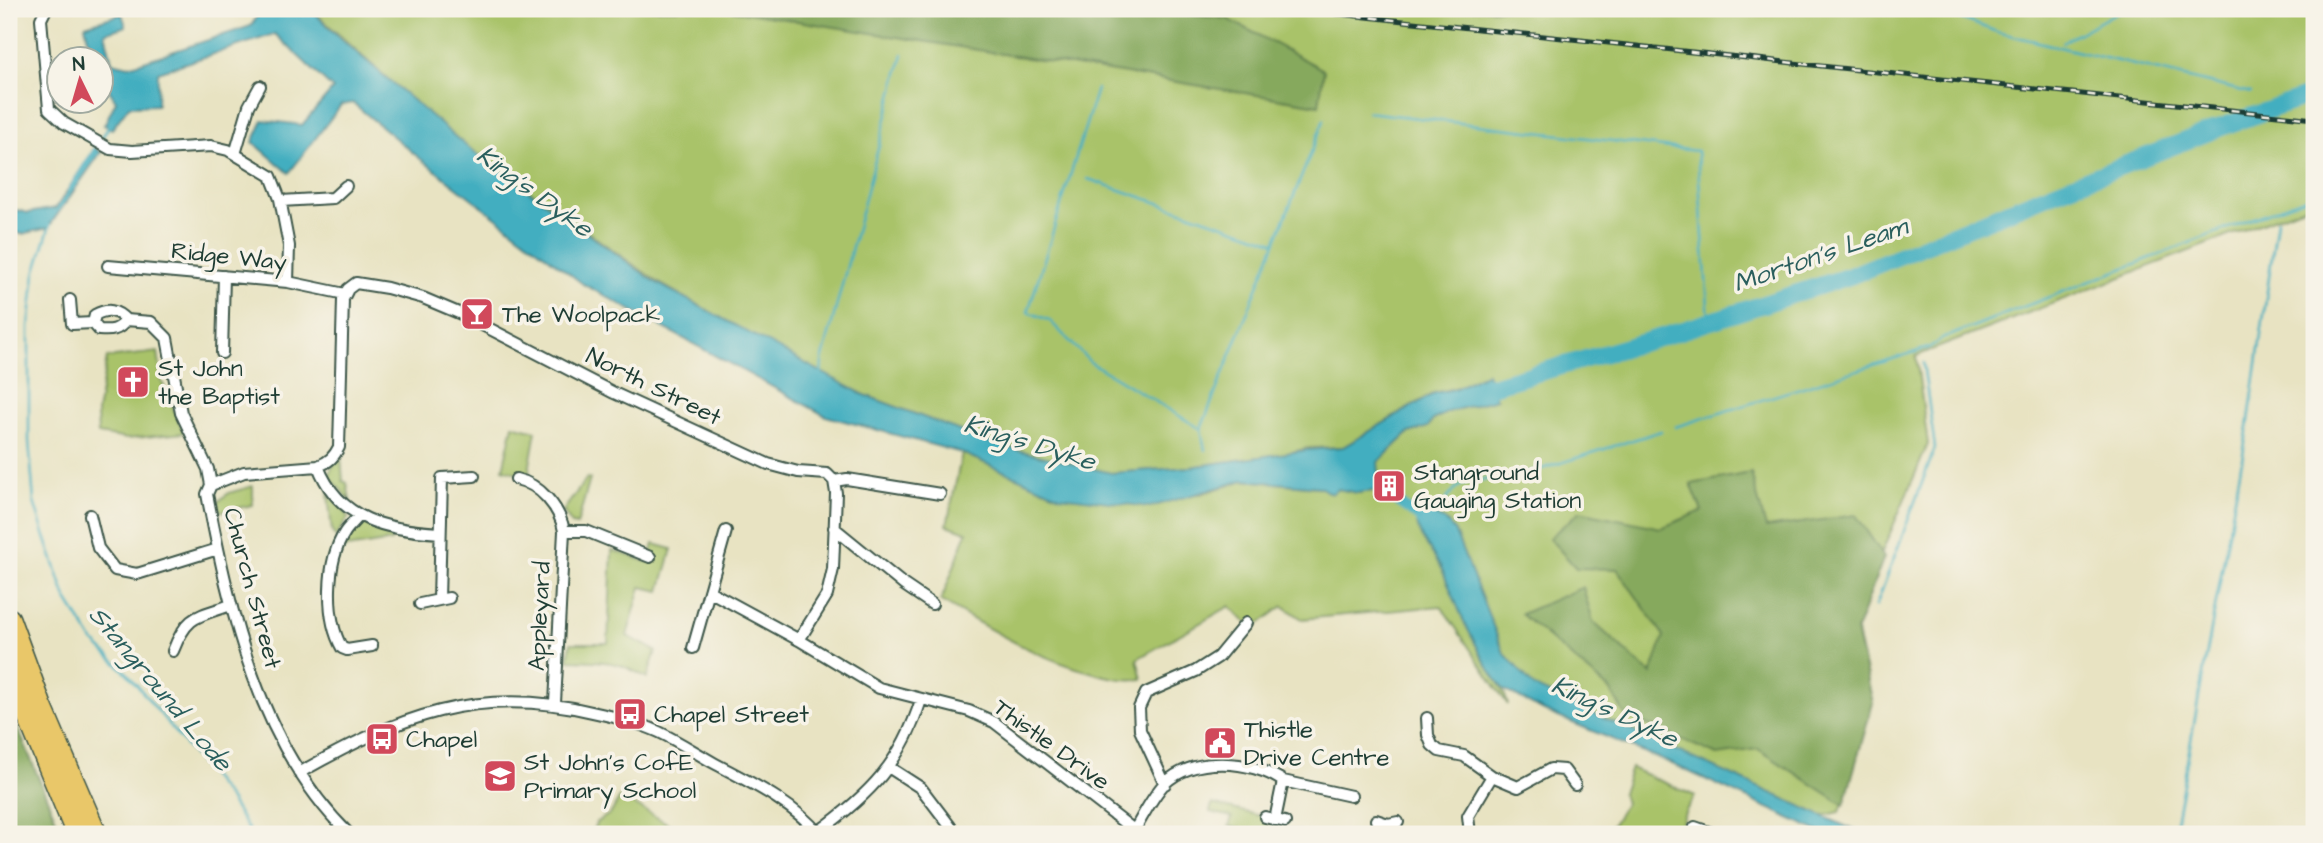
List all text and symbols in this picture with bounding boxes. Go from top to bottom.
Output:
north arrow [46,46,116,116]
text: N [72,51,86,79]
water label: King's Dyke [469,138,601,248]
water label: Morton's Leam [1729,207,1915,302]
street label: Ridge Way [169,234,288,281]
bar icon: The Woolpack [458,295,496,333]
place label: The Woolpack [502,298,661,332]
street label: North Street [580,339,727,435]
place label: St John the Baptist [158,352,280,414]
church icon: St John the Baptist [114,363,152,401]
water label: King's Dyke [960,406,1101,481]
place label: Stanground Gauging Station [1414,456,1581,519]
building icon: Stanground Gauging Station [1370,467,1408,505]
street label: Church Street [214,504,290,673]
street label: Appleyard [520,560,561,672]
water label: Stanground Lode [80,598,241,781]
water label: King's Dyke [1545,667,1685,758]
street label: Thistle Drive [986,691,1117,799]
bus stop icon: Chapel Street [611,695,649,733]
place label: Chapel Street [654,698,809,732]
place label: Thistle Drive Centre [1244,713,1389,775]
bus stop icon: Chapel [363,720,401,758]
place label: Chapel [406,723,477,757]
public building icon: Thistle Drive Centre [1201,724,1239,762]
place label: St John's CofE Primary School [524,746,696,809]
school or university icon: St John's CofE Primary School [481,757,519,795]

